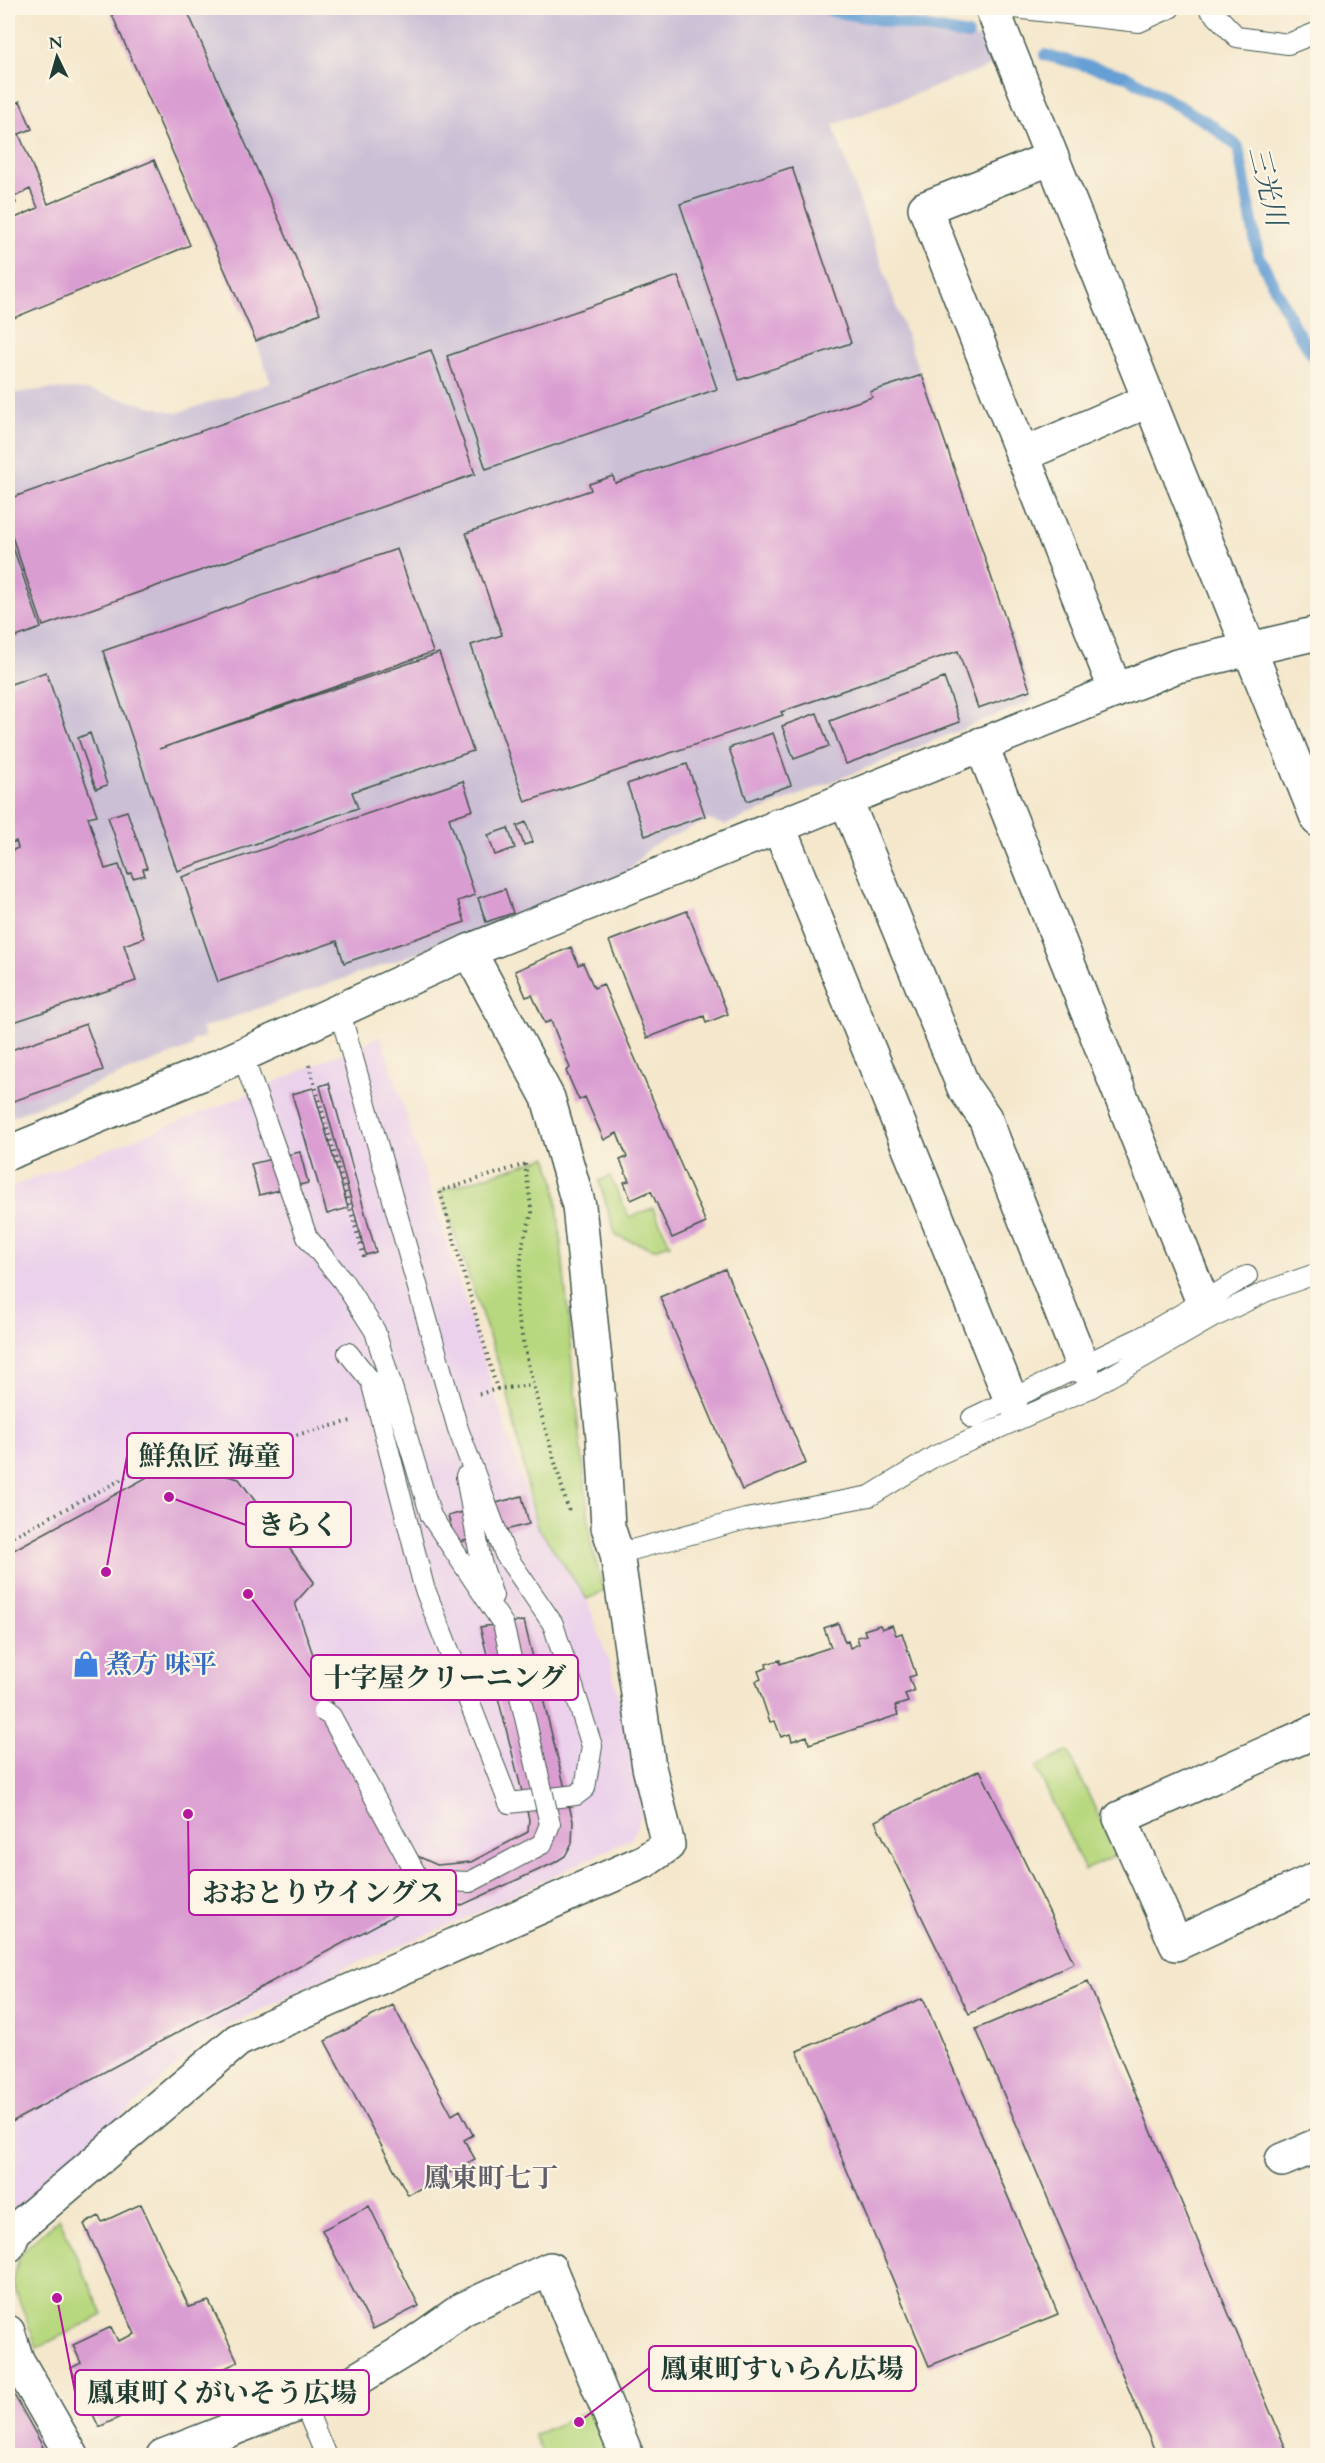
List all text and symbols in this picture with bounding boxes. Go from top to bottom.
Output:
north arrow [27,27,87,87]
text: N [48,31,64,55]
water label: 三光川 [1239,142,1295,233]
callout: 鮮魚匠 海童 [127,1433,293,1478]
text: 鮮魚匠 海童 [139,1438,281,1475]
callout: きらく [246,1502,351,1547]
text: きらく [258,1507,339,1544]
place label: 煮方 味平 [106,1647,217,1682]
shop icon: 煮方 味平 [71,1649,101,1679]
callout: 十字屋クリーニング [311,1655,578,1700]
text: 十字屋クリーニング [324,1660,566,1697]
callout: おおとりウイングス [189,1870,456,1915]
text: おおとりウイングス [202,1875,444,1912]
district label: 鳳東町七丁 [424,2160,559,2197]
callout: 鳳東町すいらん広場 [649,2346,916,2391]
text: 鳳東町すいらん広場 [661,2351,904,2388]
callout: 鳳東町くがいそう広場 [75,2370,369,2415]
text: 鳳東町くがいそう広場 [87,2375,357,2412]

